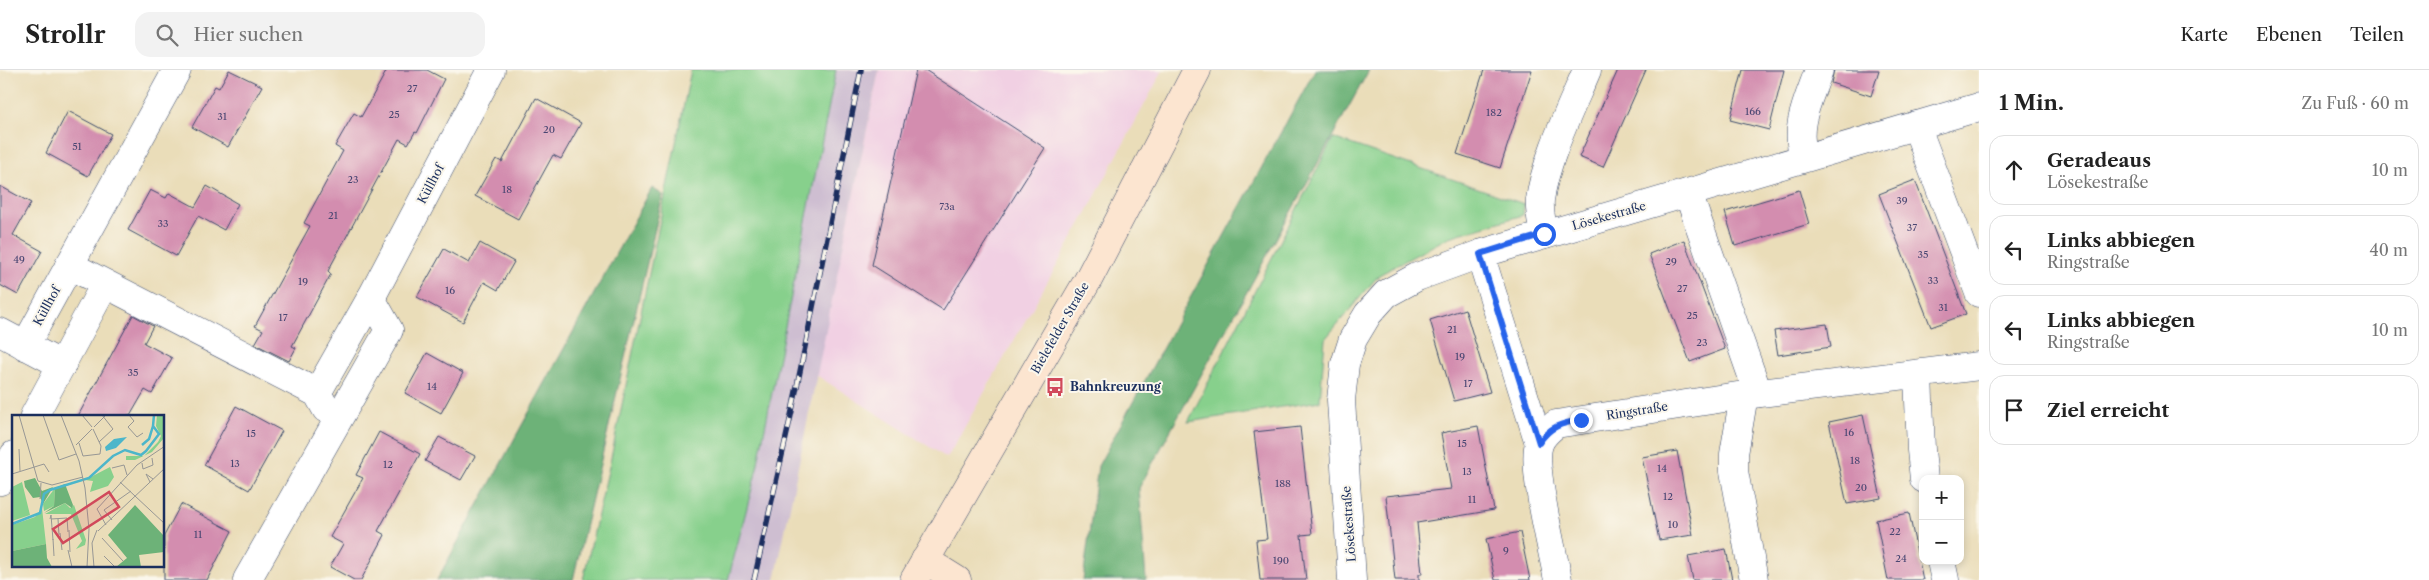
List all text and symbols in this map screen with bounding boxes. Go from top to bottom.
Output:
search box [135,12,485,57]
text: Strollr [25,20,105,49]
icon: search [153,21,181,49]
text: Hier suchen [193,23,303,46]
text: Karte [2180,24,2228,46]
text: Ebenen [2256,24,2322,46]
text: Teilen [2350,24,2404,46]
house number: 27 [407,82,417,95]
text: 1 Min. [1999,90,2064,115]
text: Zu Fuß · 60 m [2301,93,2409,113]
house number: 166 [1745,105,1761,118]
house number: 182 [1486,106,1502,119]
house number: 25 [388,108,400,121]
house number: 31 [217,110,228,123]
house number: 20 [543,123,555,136]
house number: 51 [72,140,83,153]
text: Geradeaus [2047,149,2151,172]
icon: ahead [2000,156,2028,184]
street label: Küllhof [414,160,448,206]
text: 10 m [2372,160,2408,180]
text: Lösekestraße [2047,172,2149,192]
house number: 23 [347,173,359,186]
house number: 18 [502,183,512,196]
house number: 39 [1896,194,1908,207]
street label: Lösekestraße [1570,198,1648,233]
house number: 73a [939,200,956,213]
house number: 21 [328,209,339,222]
house number: 33 [157,217,169,230]
house number: 37 [1907,221,1917,234]
route start [1533,223,1556,246]
text: Links abbiegen [2047,229,2195,252]
icon: left [2000,236,2028,264]
text: 40 m [2369,240,2408,260]
house number: 35 [1918,248,1928,261]
text: Ringstraße [2047,252,2130,272]
house number: 49 [13,253,25,266]
house number: 29 [1665,255,1677,268]
house number: 33 [1927,274,1939,287]
house number: 19 [298,275,308,288]
street label: Bielefelder Straße [1027,279,1092,376]
street label: Küllhof [30,282,64,328]
house number: 27 [1677,282,1687,295]
house number: 16 [445,284,455,297]
house number: 31 [1938,301,1949,314]
house number: 25 [1686,309,1698,322]
text: Links abbiegen [2047,309,2195,332]
house number: 17 [278,311,288,324]
icon: left [2000,316,2028,344]
text: 10 m [2372,320,2408,340]
house number: 21 [1447,323,1458,336]
text: Ringstraße [2047,332,2130,352]
house number: 23 [1696,336,1708,349]
house number: 19 [1455,350,1465,363]
house number: 35 [128,366,138,379]
bus stop icon: Bahnkreuzung [1044,376,1066,398]
house number: 17 [1463,377,1473,390]
place label: Bahnkreuzung [1070,379,1162,394]
house number: 14 [427,380,437,393]
icon: arrive [2000,396,2028,424]
street label: Ringstraße [1605,398,1669,423]
text: Ziel erreicht [2047,399,2169,422]
route end [1570,409,1593,432]
inset map [12,415,165,568]
house number: 16 [1844,426,1854,439]
house number: 15 [246,427,256,440]
house number: 15 [1457,437,1467,450]
house number: 18 [1850,454,1860,467]
house number: 13 [230,457,240,470]
house number: 12 [383,458,393,471]
house number: 14 [1657,462,1667,475]
house number: 13 [1462,465,1472,478]
map controls [1919,475,1964,565]
button: + [1919,475,1964,520]
house number: 188 [1275,477,1291,490]
house number: 20 [1855,481,1867,494]
street label: Lösekestraße [1338,485,1359,563]
house number: 12 [1663,490,1673,503]
house number: 11 [1468,493,1477,506]
house number: 10 [1668,518,1678,531]
button: − [1919,520,1964,565]
house number: 22 [1889,525,1901,538]
house number: 11 [194,528,203,541]
house number: 9 [1503,544,1509,557]
house number: 24 [1895,552,1907,565]
house number: 190 [1273,554,1289,567]

